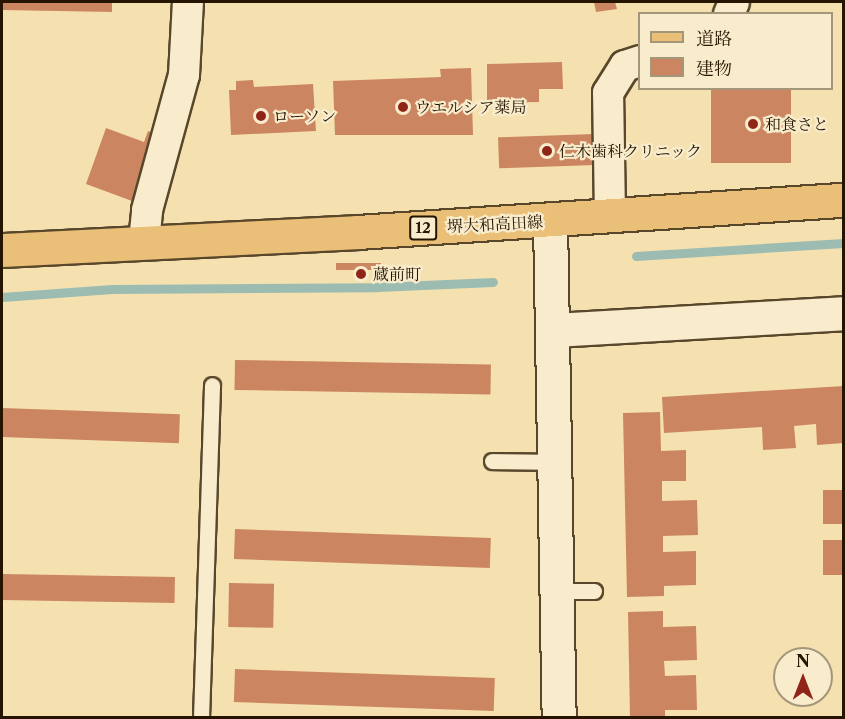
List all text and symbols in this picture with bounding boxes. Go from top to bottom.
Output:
legend [638,12,833,90]
text: 道路 [696,28,732,50]
text: 建物 [696,58,732,80]
place label: ウエルシア薬局 [415,97,527,117]
marker: ウエルシア薬局 [396,100,410,114]
place label: ローソン [273,106,337,126]
marker: ローソン [254,109,268,123]
place label: 和食さと [765,114,829,134]
marker: 和食さと [746,117,760,131]
place label: 仁木歯科クリニック [559,141,703,161]
marker: 仁木歯科クリニック [540,144,554,158]
street label: 堺大和高田線 [447,212,543,236]
road number: 12 [408,216,438,240]
place label: 蔵前町 [373,264,421,284]
marker: 蔵前町 [354,267,368,281]
north arrow [773,647,833,707]
text: N [796,651,810,671]

